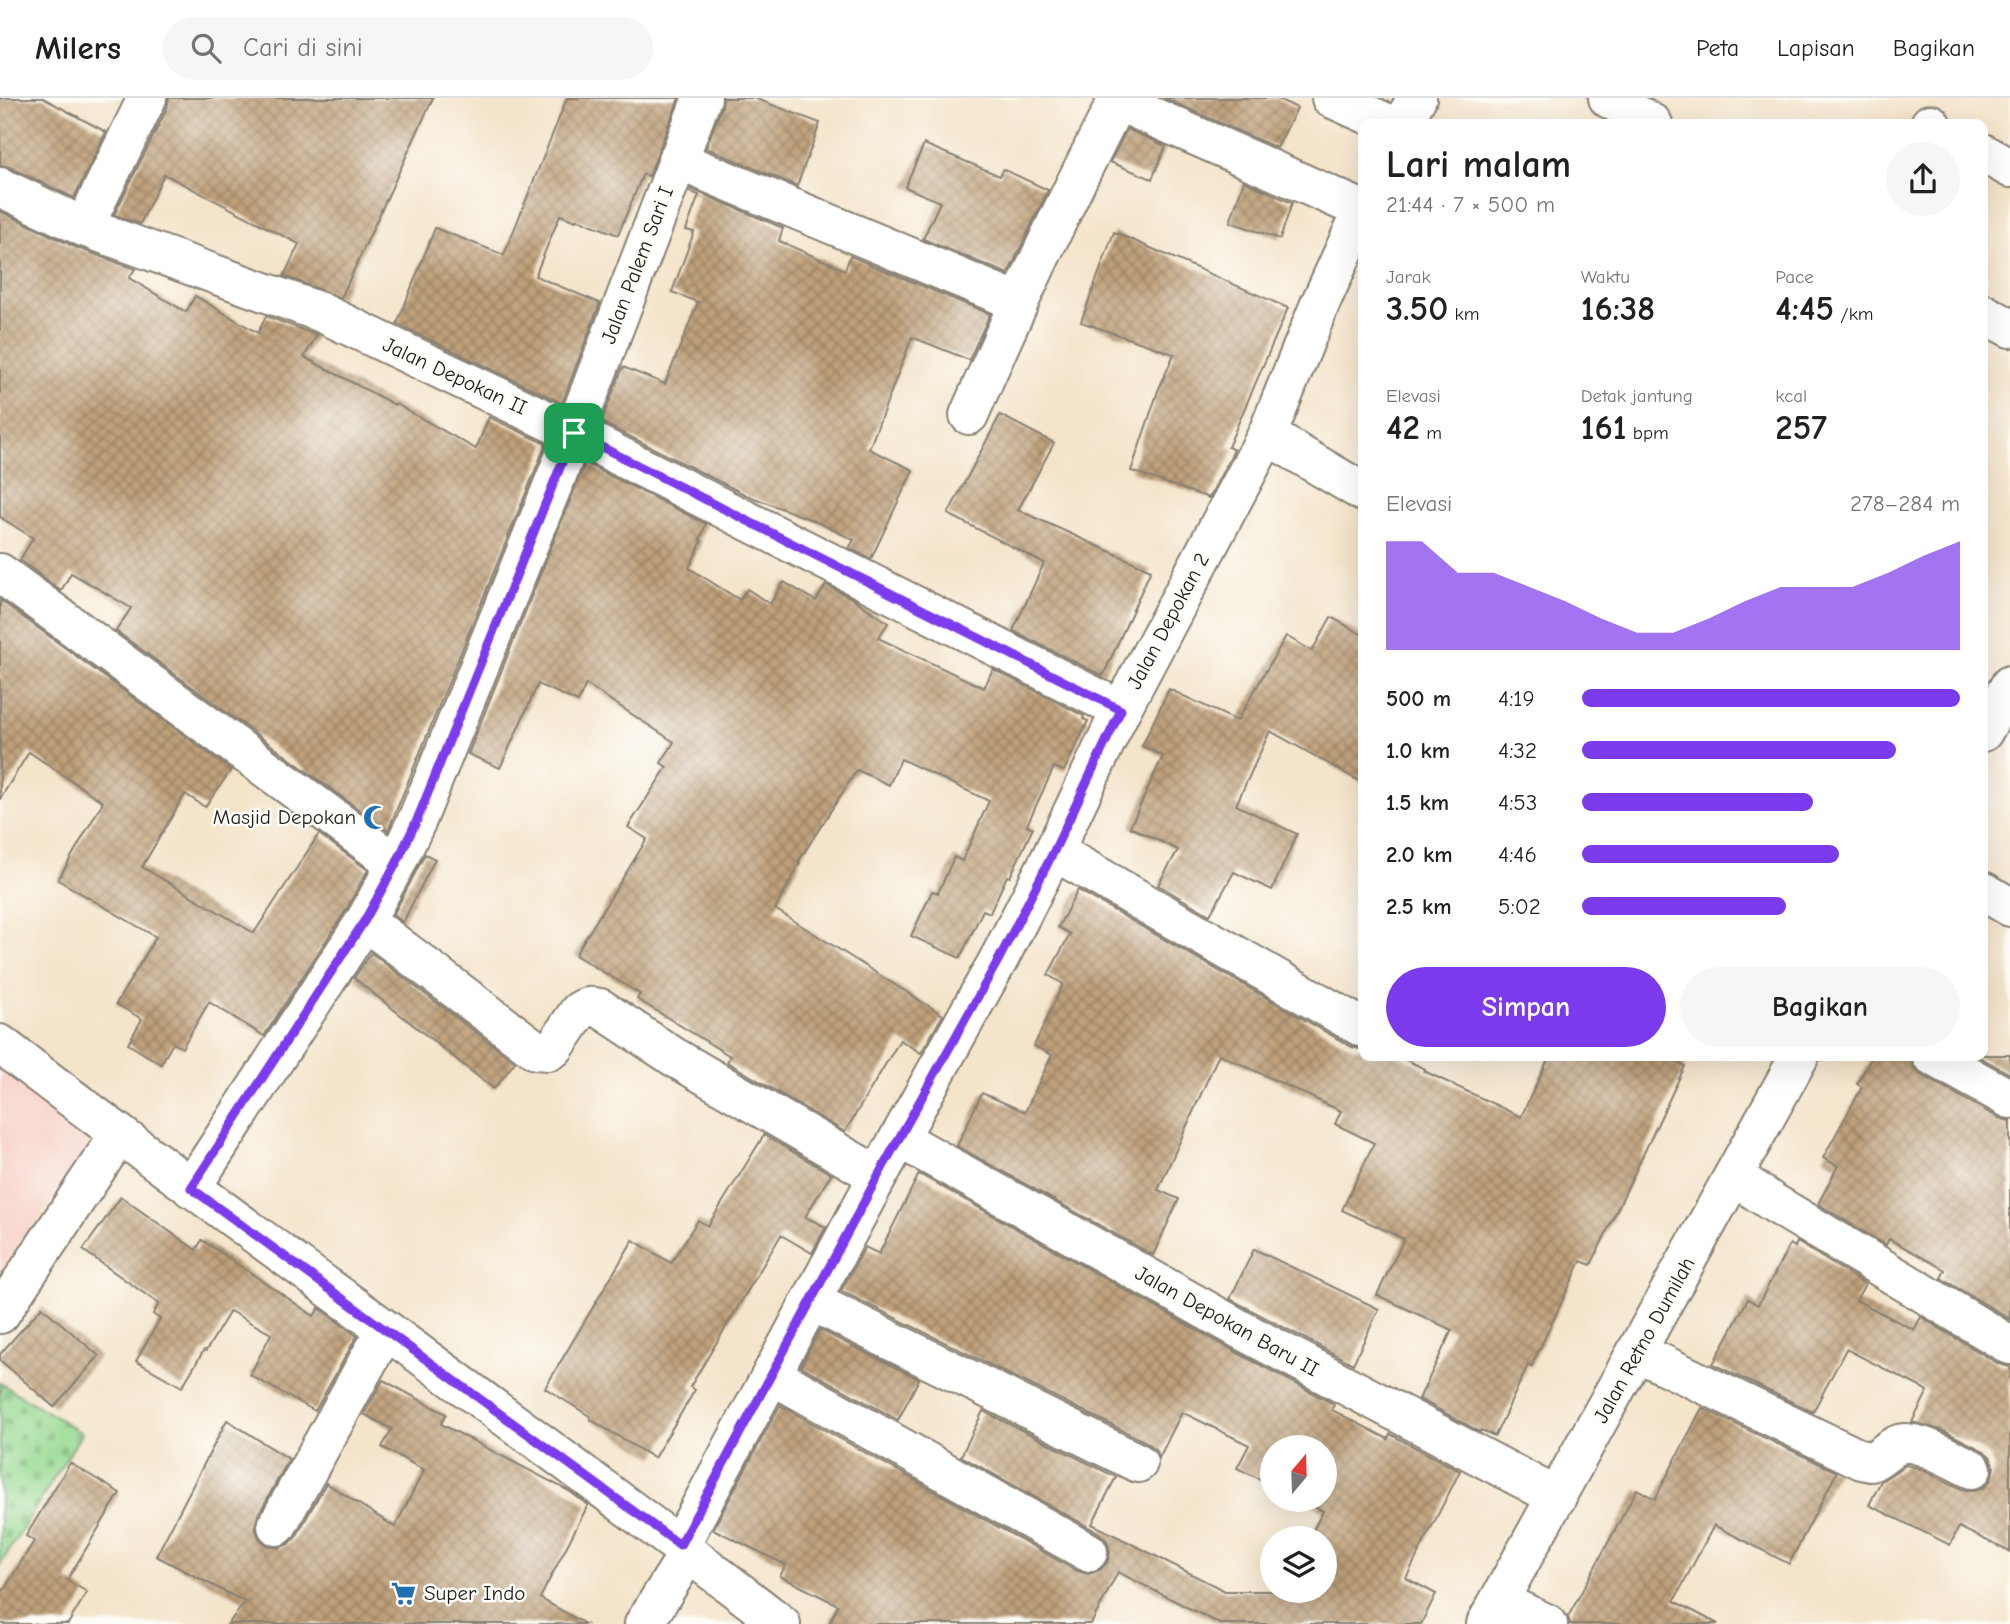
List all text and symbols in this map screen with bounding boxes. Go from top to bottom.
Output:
search box [163,17,653,80]
text: Milers [35,29,121,67]
icon: search [187,29,225,67]
text: Cari di sini [243,33,363,63]
text: Peta [1696,34,1739,62]
text: Lapisan [1777,34,1855,62]
text: Bagikan [1893,34,1975,62]
button: share [1886,142,1960,216]
text: Lari malam [1386,143,1571,187]
street label: Jalan Palem Sari I [596,183,678,347]
text: 21:44 · 7 × 500 m [1386,191,1555,218]
text: Jarak [1386,266,1431,288]
text: Waktu [1581,266,1630,288]
text: Pace [1775,266,1814,288]
text: 3.50 [1386,288,1448,329]
text: 16:38 [1581,288,1655,329]
text: 4:45 [1775,288,1834,329]
text: km [1448,303,1479,325]
text: /km [1834,303,1874,325]
street label: Jalan Depokan II [379,332,531,420]
text: Elevasi [1386,385,1441,407]
text: Detak jantung [1581,385,1693,407]
text: kcal [1775,385,1807,407]
pin [544,403,604,463]
text: 42 [1386,407,1420,448]
text: 161 [1581,407,1626,448]
text: 257 [1775,407,1827,448]
icon: arrive [555,414,593,452]
text: m [1420,422,1442,444]
text: bpm [1626,422,1669,444]
text: Elevasi [1386,490,1452,517]
text: 278–284 m [1850,490,1960,517]
street label: Jalan Depokan 2 [1122,549,1214,693]
text: 500 m [1386,685,1451,712]
text: 4:19 [1498,685,1535,712]
text: 1.0 km [1386,737,1450,764]
text: 4:32 [1498,737,1537,764]
text: 1.5 km [1386,789,1449,816]
text: 4:53 [1498,789,1537,816]
mosque icon: Masjid Depokan [362,803,390,831]
place label: Masjid Depokan [213,805,356,829]
text: 2.0 km [1386,841,1452,868]
text: 4:46 [1498,841,1537,868]
text: 2.5 km [1386,893,1452,920]
text: 5:02 [1498,893,1541,920]
button: Simpan [1386,967,1666,1047]
button: Bagikan [1680,967,1960,1047]
street label: Jalan Retno Dumilah [1588,1253,1700,1427]
street label: Jalan Depokan Baru II [1131,1261,1323,1381]
north arrow [1260,1435,1337,1512]
map controls [1260,1435,1337,1603]
button: layers [1260,1526,1337,1603]
supermarket icon: Super Indo [390,1579,418,1607]
place label: Super Indo [424,1581,525,1605]

